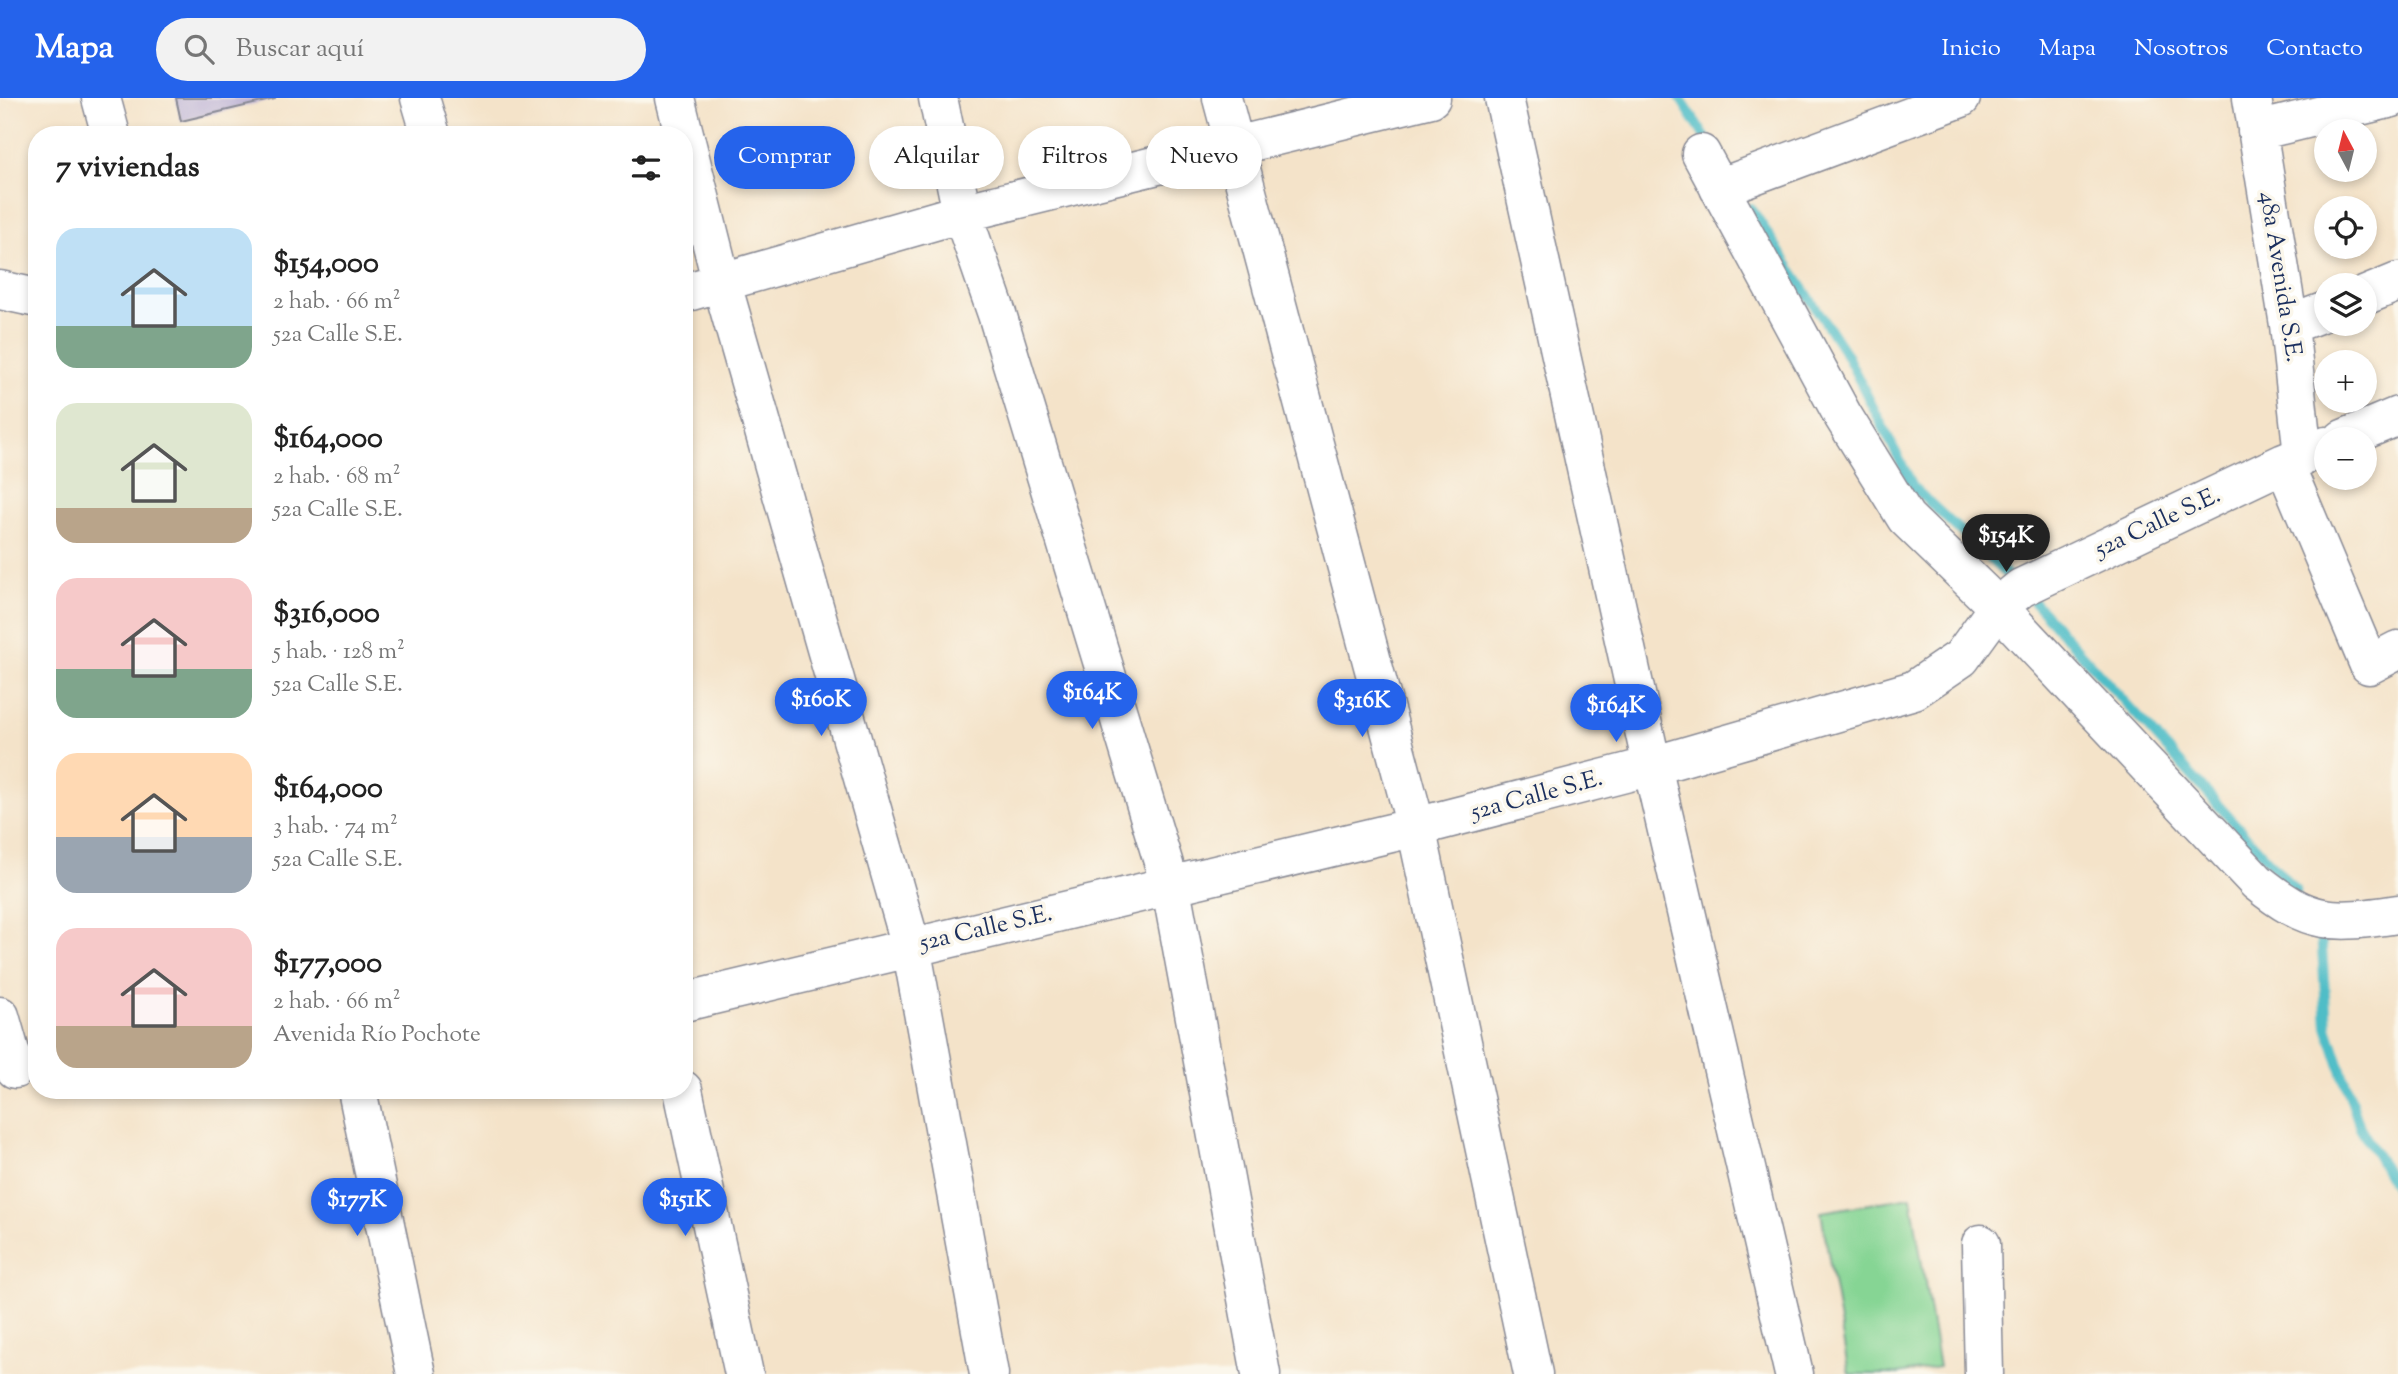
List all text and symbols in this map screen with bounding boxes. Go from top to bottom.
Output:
search box [156,18,646,81]
text: Mapa [35,25,114,73]
icon: search [180,30,218,68]
text: Buscar aquí [236,31,364,68]
text: Inicio [1941,32,2001,66]
text: Mapa [2039,32,2096,66]
text: Nosotros [2134,32,2228,66]
text: Contacto [2266,32,2363,66]
north arrow [2314,119,2376,182]
map controls [2314,119,2377,490]
chip: Comprar [714,126,855,189]
chip: Alquilar [869,126,1004,189]
chip: Filtros [1018,126,1132,189]
chip: Nuevo [1146,126,1262,189]
text: 7 viviendas [56,147,200,190]
icon: filters [627,149,665,187]
street label: 48a Avenida S.E. [2250,189,2310,365]
button: locate [2314,196,2377,259]
text: $154,000 [273,243,379,286]
icon: home [112,256,196,340]
button: layers [2314,273,2377,336]
text: 2 hab. · 66 m² [273,286,400,319]
text: 52a Calle S.E. [273,319,403,352]
button: + [2314,350,2377,413]
text: $164,000 [273,418,383,461]
button: − [2314,427,2377,490]
icon: home [112,431,196,515]
text: 2 hab. · 68 m² [273,461,401,494]
street label: 52a Calle S.E. [2088,479,2227,568]
text: 52a Calle S.E. [273,494,403,527]
pin: $154K [1957,514,2055,574]
text: $154K [1978,520,2034,553]
text: $316,000 [273,593,380,636]
icon: home [112,606,196,690]
text: 5 hab. · 128 m² [273,636,405,669]
text: 52a Calle S.E. [273,669,403,702]
pin: $164K [1043,672,1141,731]
text: $164K [1062,677,1122,710]
pin: $160K [772,678,870,738]
pin: $316K [1313,680,1411,739]
text: $160K [791,684,851,717]
pin: $164K [1567,684,1665,744]
text: $316K [1333,685,1391,718]
text: $164K [1586,690,1646,723]
street label: 52a Calle S.E. [1465,762,1607,830]
text: $164,000 [273,768,383,811]
icon: home [112,781,196,865]
text: 3 hab. · 74 m² [273,811,398,844]
text: 52a Calle S.E. [273,844,403,877]
street label: 52a Calle S.E. [914,897,1056,961]
text: $177,000 [273,943,382,986]
icon: home [112,956,196,1040]
text: 2 hab. · 66 m² [273,986,400,1019]
text: Avenida Río Pochote [273,1019,481,1052]
pin: $177K [308,1178,406,1238]
pin: $151K [636,1178,734,1238]
text: $177K [327,1184,387,1217]
text: $151K [659,1184,711,1217]

